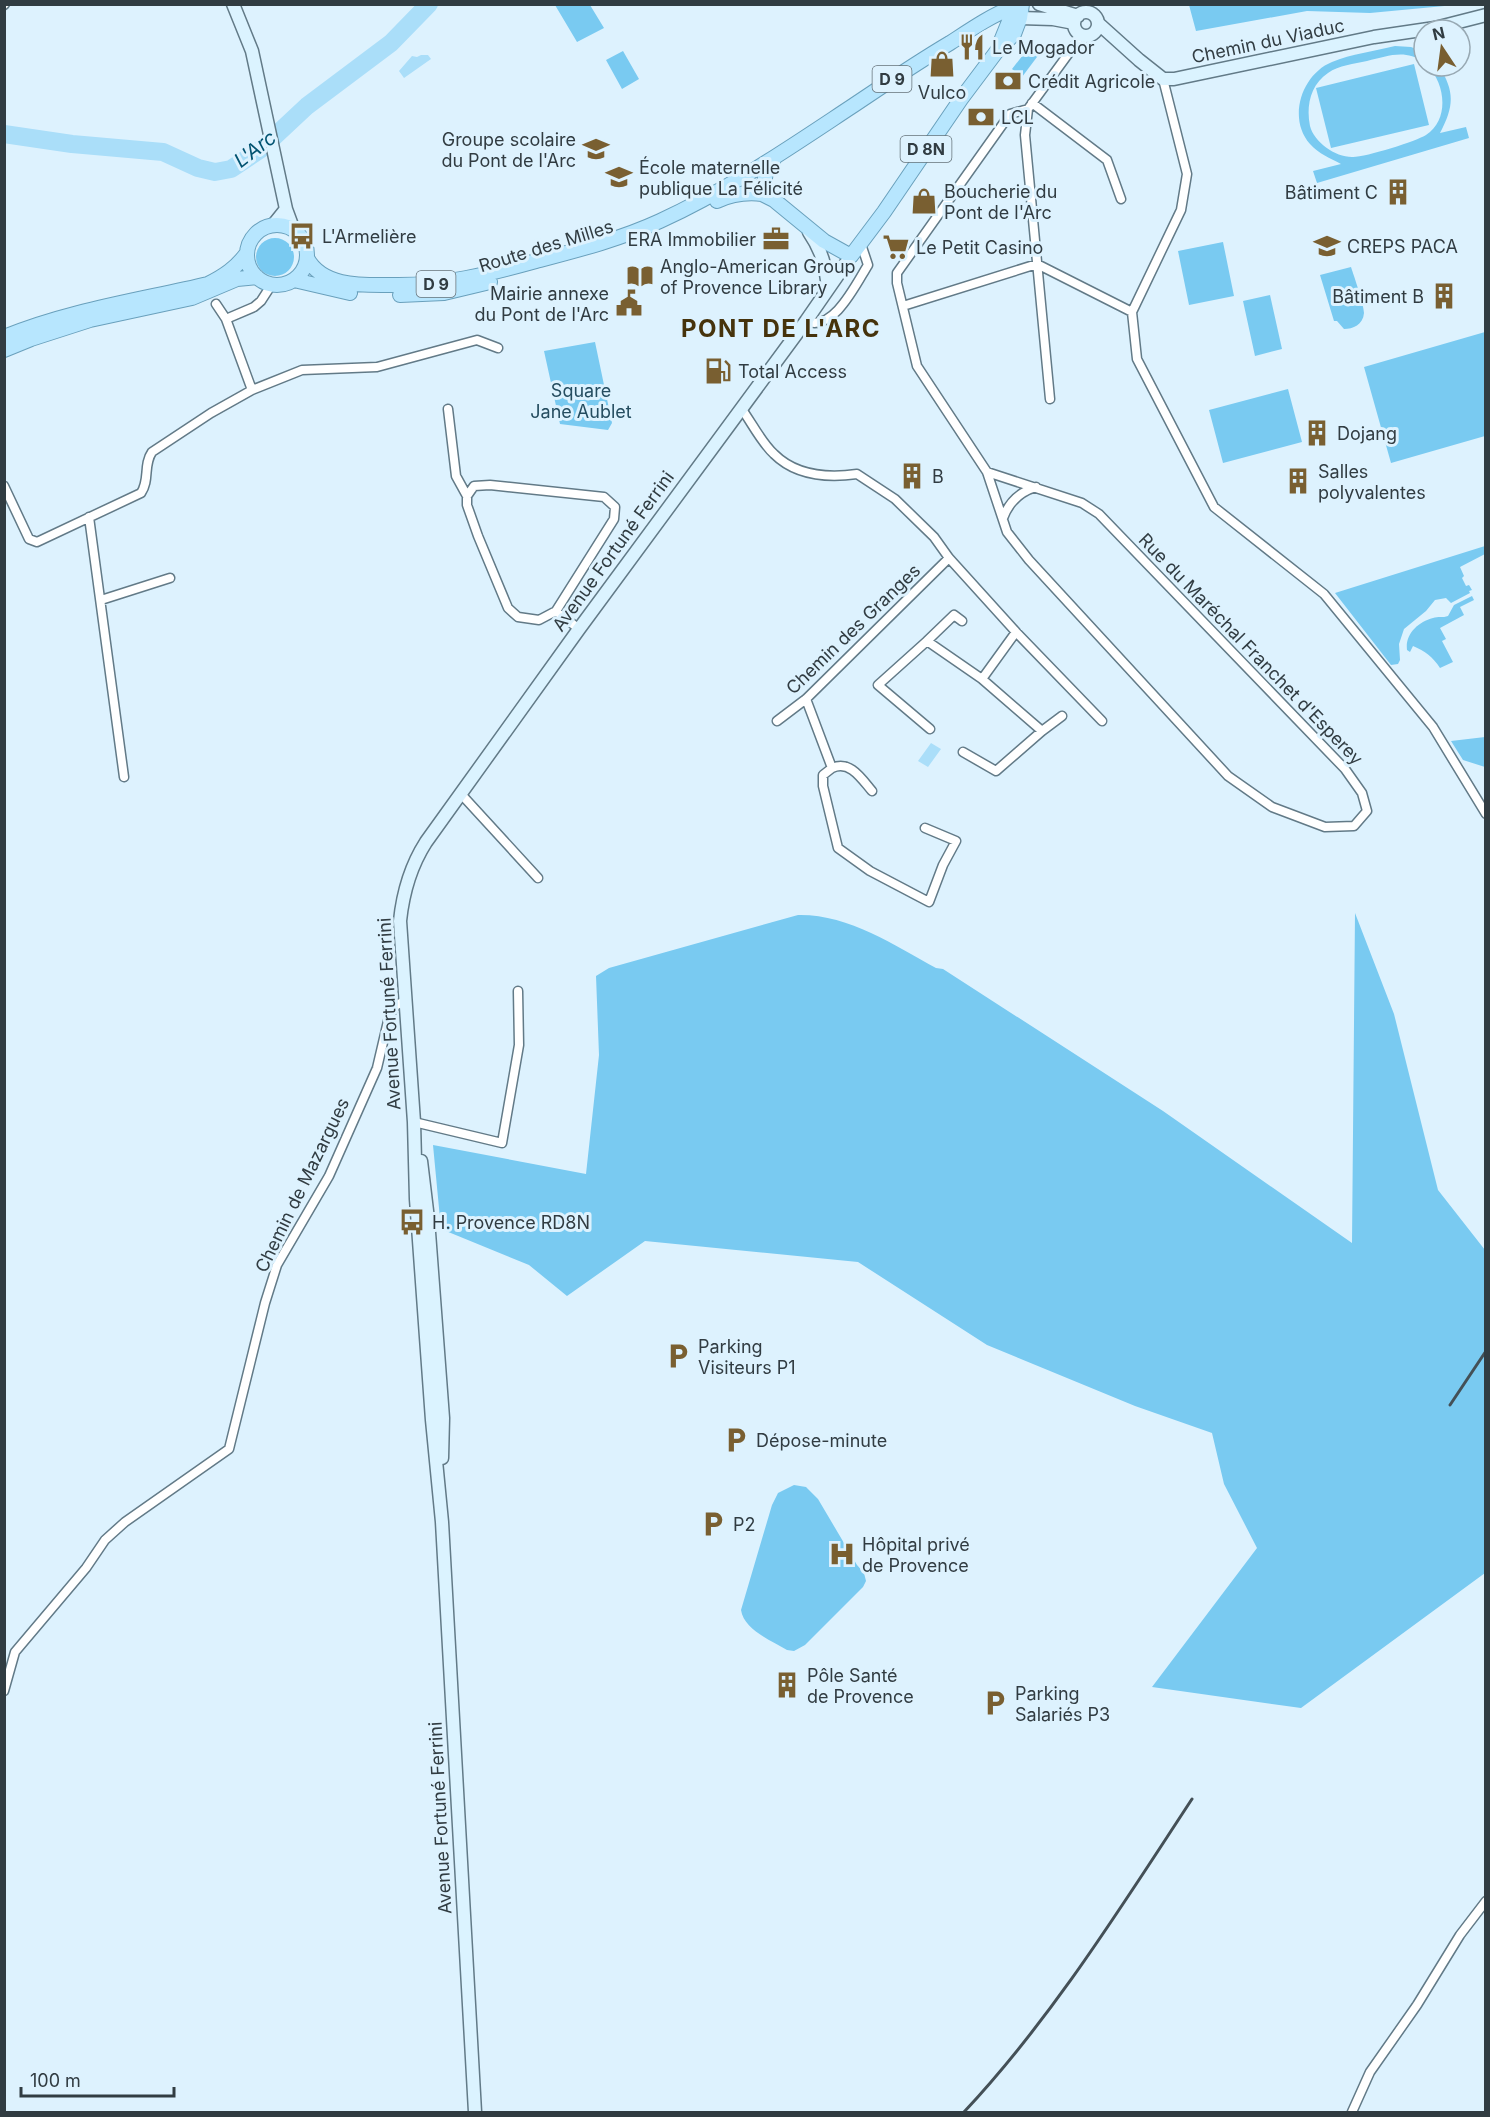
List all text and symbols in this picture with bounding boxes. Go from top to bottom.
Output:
street label: Chemin du Viaduc [1190,15,1346,67]
north arrow [1412,18,1472,78]
text: N [1430,22,1447,45]
restaurant icon: Le Mogador [957,32,987,62]
place label: Le Mogador [992,37,1095,58]
shop icon: Vulco [927,49,957,79]
road number: D 9 [872,66,912,92]
bank icon: Crédit Agricole [993,66,1023,96]
place label: Crédit Agricole [1028,71,1155,92]
place label: Vulco [918,82,966,103]
bank icon: LCL [966,102,996,132]
place label: LCL [1001,107,1034,128]
water label: L'Arc [229,125,281,173]
place label: Groupe scolaire du Pont de l'Arc [441,129,576,171]
school or university icon: Groupe scolaire du Pont de l'Arc [581,134,611,164]
road number: D 8N [900,136,952,162]
place label: École maternelle publique La Félicité [639,156,803,199]
school or university icon: École maternelle publique La Félicité [604,162,634,192]
building icon: Bâtiment C [1383,177,1413,207]
place label: Boucherie du Pont de l'Arc [944,181,1057,223]
place label: Bâtiment C [1285,182,1378,203]
shop icon: Boucherie du Pont de l'Arc [909,186,939,216]
street label: Route des Milles [476,216,616,276]
bus stop icon: L'Armelière [287,221,317,251]
office icon: ERA Immobilier [761,224,791,254]
place label: L'Armelière [322,226,416,247]
place label: ERA Immobilier [628,229,756,250]
school or university icon: CREPS PACA [1312,231,1342,261]
supermarket icon: Le Petit Casino [881,232,911,262]
place label: CREPS PACA [1347,236,1458,257]
place label: Le Petit Casino [916,237,1043,258]
place label: Anglo-American Group of Provence Library [660,256,856,298]
library icon: Anglo-American Group of Provence Library [625,261,655,291]
road number: D 9 [416,271,456,297]
building icon: Bâtiment B [1429,281,1459,311]
place label: Mairie annexe du Pont de l'Arc [474,283,609,325]
place label: Bâtiment B [1332,286,1424,307]
public building icon: Mairie annexe du Pont de l'Arc [614,288,644,318]
district label: PONT DE L'ARC [681,314,881,343]
fuel station icon: Total Access [703,356,733,386]
place label: Total Access [738,361,847,382]
park label: Square Jane Aublet [530,380,632,422]
building icon: Dojang [1302,418,1332,448]
place label: Dojang [1337,423,1397,444]
building icon: B [897,461,927,491]
place label: Salles polyvalentes [1318,461,1426,503]
place label: B [932,466,944,487]
building icon: Salles polyvalentes [1283,466,1313,496]
street label: Avenue Fortuné Ferrini [548,467,678,635]
street label: Rue du Maréchal Franchet d'Esperey [1135,529,1367,769]
street label: Chemin des Granges [782,560,924,698]
street label: Avenue Fortuné Ferrini [373,917,405,1111]
street label: Chemin de Mazargues [251,1094,353,1276]
bus stop icon: H. Provence RD8N [397,1207,427,1237]
place label: H. Provence RD8N [432,1212,590,1233]
place label: Parking Visiteurs P1 [698,1336,796,1378]
parking icon: Parking Visiteurs P1 [663,1341,693,1371]
parking icon: Dépose-minute [721,1425,751,1455]
place label: Dépose-minute [756,1430,887,1451]
parking icon: P2 [698,1509,728,1539]
place label: P2 [733,1514,755,1535]
place label: Hôpital privé de Provence [862,1534,970,1576]
hospital icon: Hôpital privé de Provence [827,1539,857,1569]
place label: Pôle Santé de Provence [807,1665,914,1707]
building icon: Pôle Santé de Provence [772,1670,802,1700]
place label: Parking Salariés P3 [1015,1683,1110,1725]
parking icon: Parking Salariés P3 [980,1688,1010,1718]
street label: Avenue Fortuné Ferrini [424,1721,456,1915]
scale bar [21,2060,174,2098]
text: 100 m [30,2070,81,2091]

